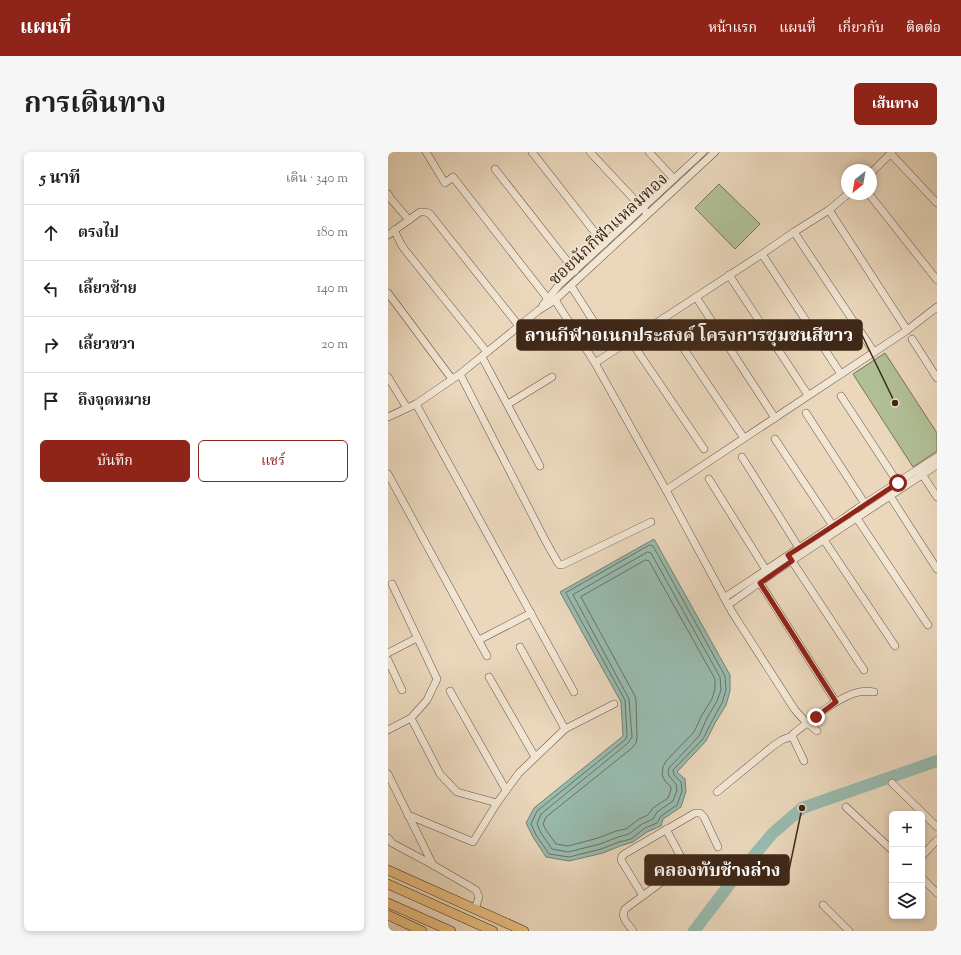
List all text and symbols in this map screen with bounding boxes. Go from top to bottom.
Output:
text: แผนที่ [20,15,71,42]
text: หน้าแรก [708,19,757,39]
text: แผนที่ [779,19,816,39]
text: เกี่ยวกับ [838,19,884,39]
text: ติดต่อ [906,19,941,39]
button: เส้นทาง [854,83,937,125]
text: การเดินทาง [24,85,166,125]
north arrow [841,164,877,200]
text: 5 นาที [40,167,81,191]
street label: ซอยนักกีฬาแหลมทอง [544,168,674,292]
text: เดิน · 340 m [286,170,348,188]
icon: ahead [40,222,62,244]
text: ตรงไป [78,223,119,244]
text: 180 m [317,224,348,242]
icon: left [40,278,62,300]
text: เลี้ยวซ้าย [78,279,137,300]
text: 140 m [317,280,348,298]
callout: ลานกีฬาอเนกประสงค์ โครงการชุมชนสีขาว [517,320,862,350]
text: ลานกีฬาอเนกประสงค์ โครงการชุมชนสีขาว [525,323,853,350]
icon: right [40,334,62,356]
text: เลี้ยวขวา [78,335,135,356]
text: 20 m [322,336,348,354]
icon: arrive [40,390,62,412]
text: ถึงจุดหมาย [78,391,151,412]
button: บันทึก [40,440,190,482]
button: แชร์ [198,440,348,482]
route start [889,474,907,492]
route end [807,708,825,726]
map controls [889,811,925,919]
button: + [889,811,925,847]
button: − [889,847,925,883]
callout: คลองทับช้างล่าง [645,855,789,885]
text: คลองทับช้างล่าง [653,859,781,885]
button: layers [889,883,925,919]

